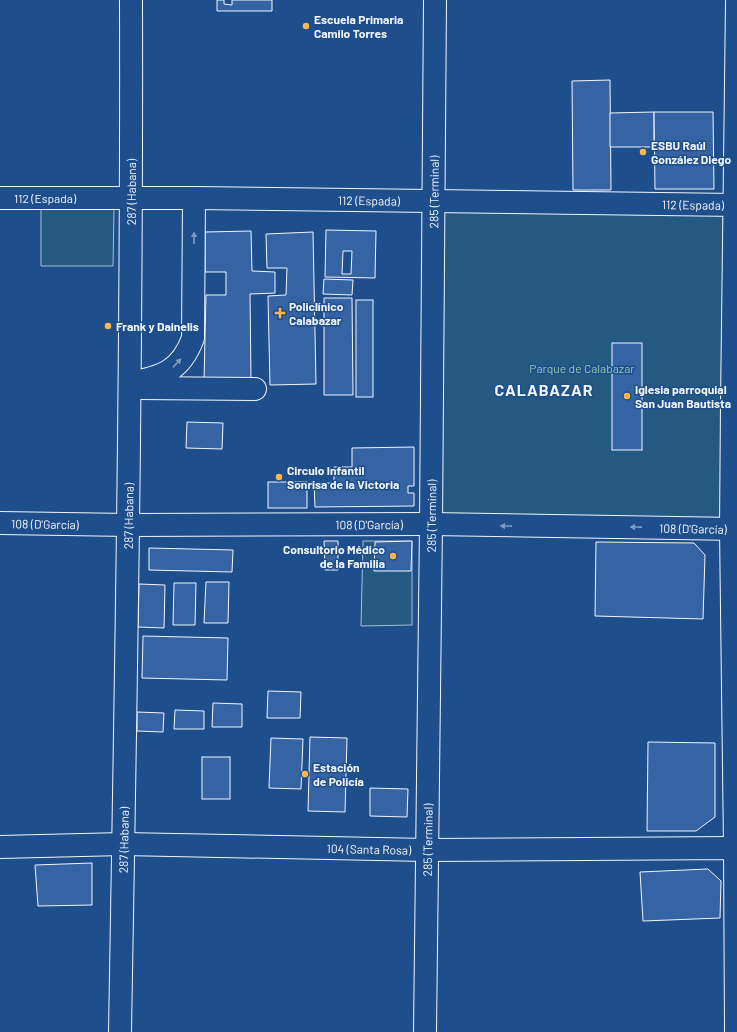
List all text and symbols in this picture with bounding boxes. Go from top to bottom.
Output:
place label: Escuela Primaria Camilo Torres [314,12,403,40]
marker: Escuela Primaria Camilo Torres [301,21,311,31]
place label: ESBU Raúl González Diego [651,138,732,166]
marker: ESBU Raúl González Diego [638,147,648,157]
street label: 285 (Terminal) [426,155,441,228]
street label: 287 (Habana) [124,158,138,225]
street label: 112 (Espada) [14,191,77,205]
street label: 112 (Espada) [338,193,401,208]
street label: 112 (Espada) [662,197,725,212]
one-way arrow [191,231,197,244]
place label: Policlínico Calabazar [289,299,344,327]
marker: Policlínico Calabazar [274,307,286,319]
place label: Frank y Dainelis [116,319,199,333]
marker: Frank y Dainelis [103,321,113,331]
one-way arrow [173,358,182,368]
park label: Parque de Calabazar [529,361,635,375]
district label: CALABAZAR [494,380,594,399]
place label: Iglesia parroquial San Juan Bautista [635,382,731,410]
marker: Iglesia parroquial San Juan Bautista [622,391,632,401]
place label: Circulo Infantil Sonrisa de la Victoria [287,463,399,491]
marker: Circulo Infantil Sonrisa de la Victoria [274,472,284,482]
street label: 285 (Terminal) [424,479,438,552]
street label: 287 (Habana) [121,482,136,549]
street label: 108 (D'García) [11,516,80,531]
street label: 108 (D'García) [335,517,404,531]
street label: 108 (D'García) [659,521,728,536]
one-way arrow [500,522,512,529]
one-way arrow [630,524,642,531]
place label: Consultorio Médico de la Familia [283,542,385,570]
marker: Consultorio Médico de la Familia [388,551,398,561]
place label: Estación de Policía [313,760,364,788]
marker: Estación de Policía [300,769,310,779]
street label: 285 (Terminal) [420,803,435,876]
street label: 287 (Habana) [116,806,131,873]
street label: 104 (Santa Rosa) [326,841,412,857]

